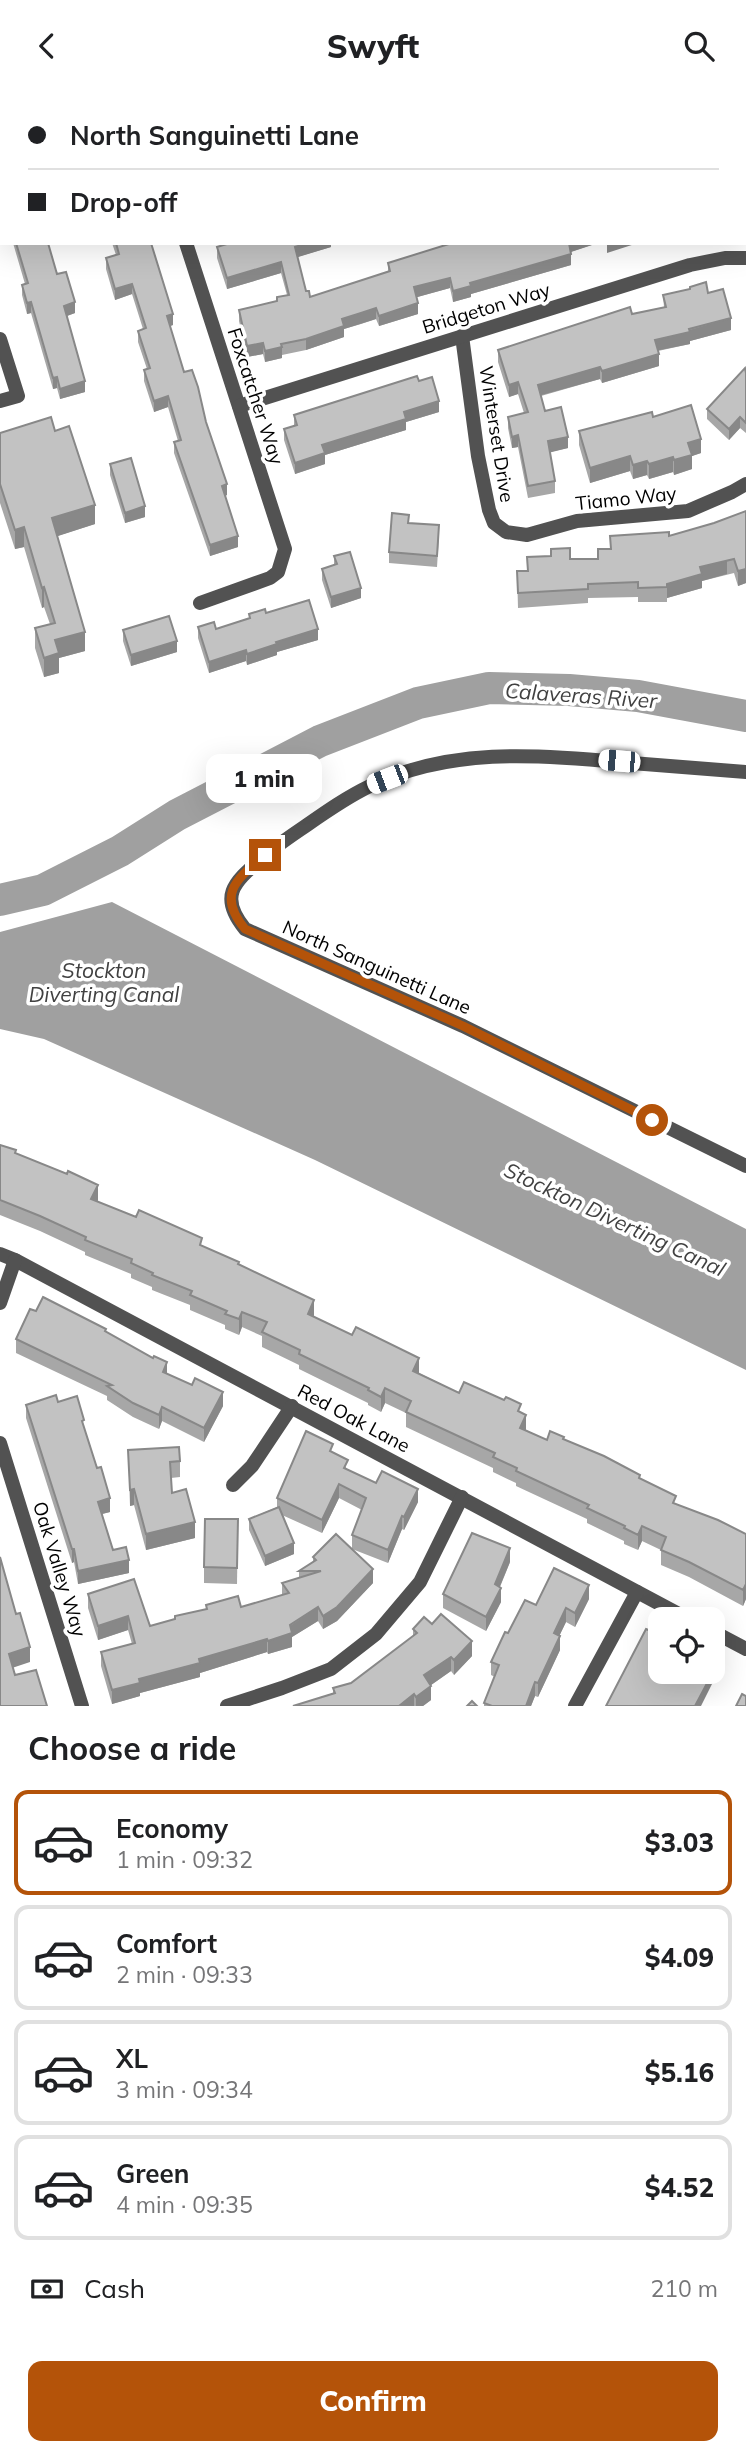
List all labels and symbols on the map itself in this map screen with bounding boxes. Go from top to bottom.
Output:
street label: Bridgeton Way [419,277,553,339]
street label: Foxcatcher Way [223,325,289,467]
street label: Winterset Drive [474,364,520,504]
street label: Tiamo Way [574,481,678,515]
water label: Calaveras River [504,677,659,713]
car [598,749,641,773]
callout: 1 min [207,753,323,803]
car [364,762,411,796]
route end [249,839,281,871]
street label: North Sanguinetti Lane [279,915,475,1019]
water label: Stockton Diverting Canal [29,957,179,1007]
route start [636,1104,668,1136]
water label: Stockton Diverting Canal [500,1156,730,1282]
street label: Red Oak Lane [294,1378,414,1458]
street label: Oak Valley Way [28,1498,92,1640]

